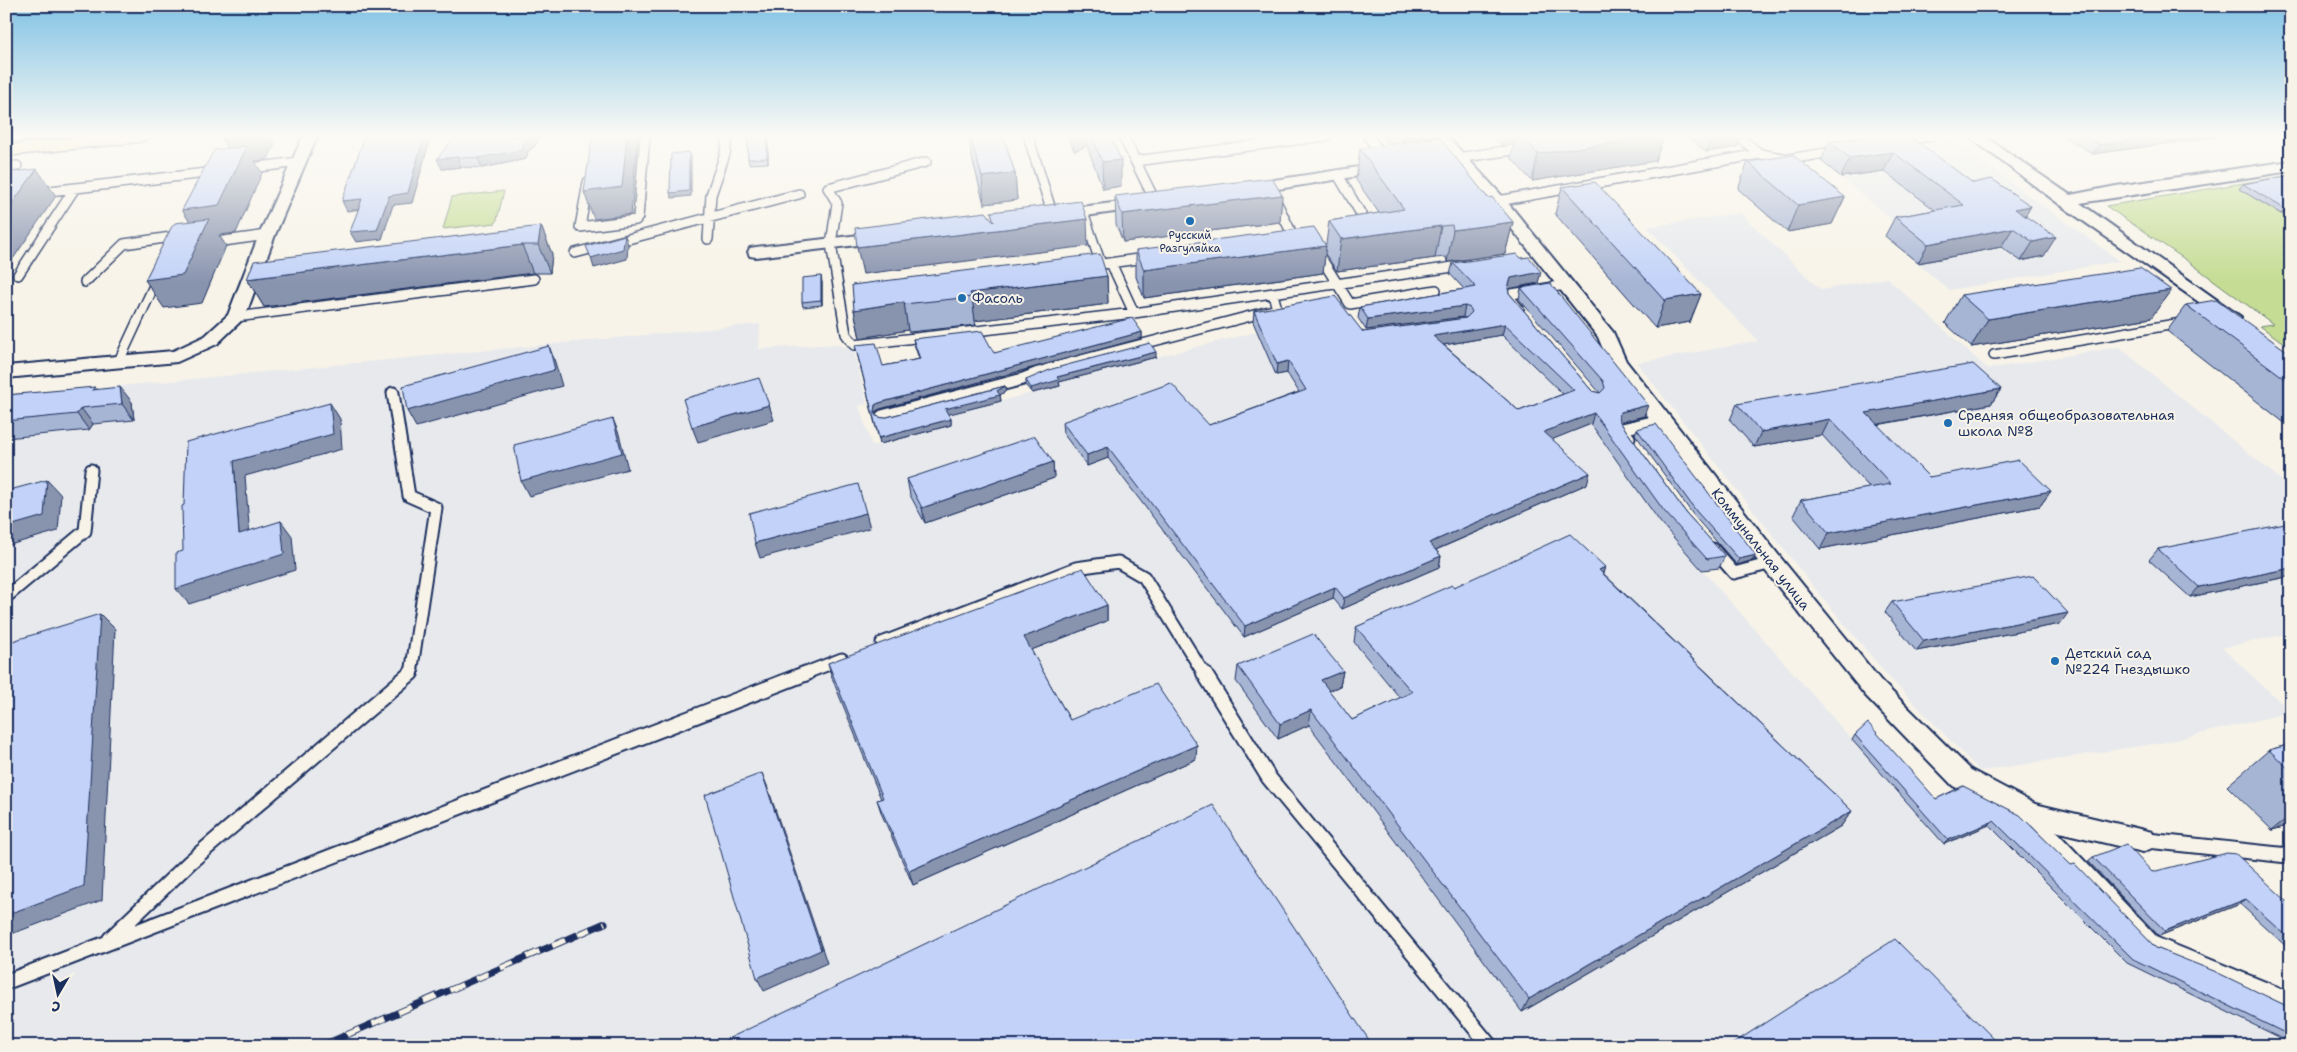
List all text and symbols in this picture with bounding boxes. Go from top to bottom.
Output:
marker: Русский Разгуляйка [1184,215,1196,227]
place label: Русский Разгуляйка [1159,228,1221,256]
place label: Фасоль [972,289,1023,307]
marker: Фасоль [956,292,968,304]
place label: Средняя общеобразовательная школа №8 [1958,406,2175,440]
marker: Средняя общеобразовательная школа №8 [1942,417,1954,429]
street label: Коммунальная улица [1708,484,1814,614]
place label: Детский сад №224 Гнездышко [2065,644,2190,678]
marker: Детский сад №224 Гнездышко [2049,655,2061,667]
north arrow [32,970,82,1020]
text: С [50,997,62,1016]

